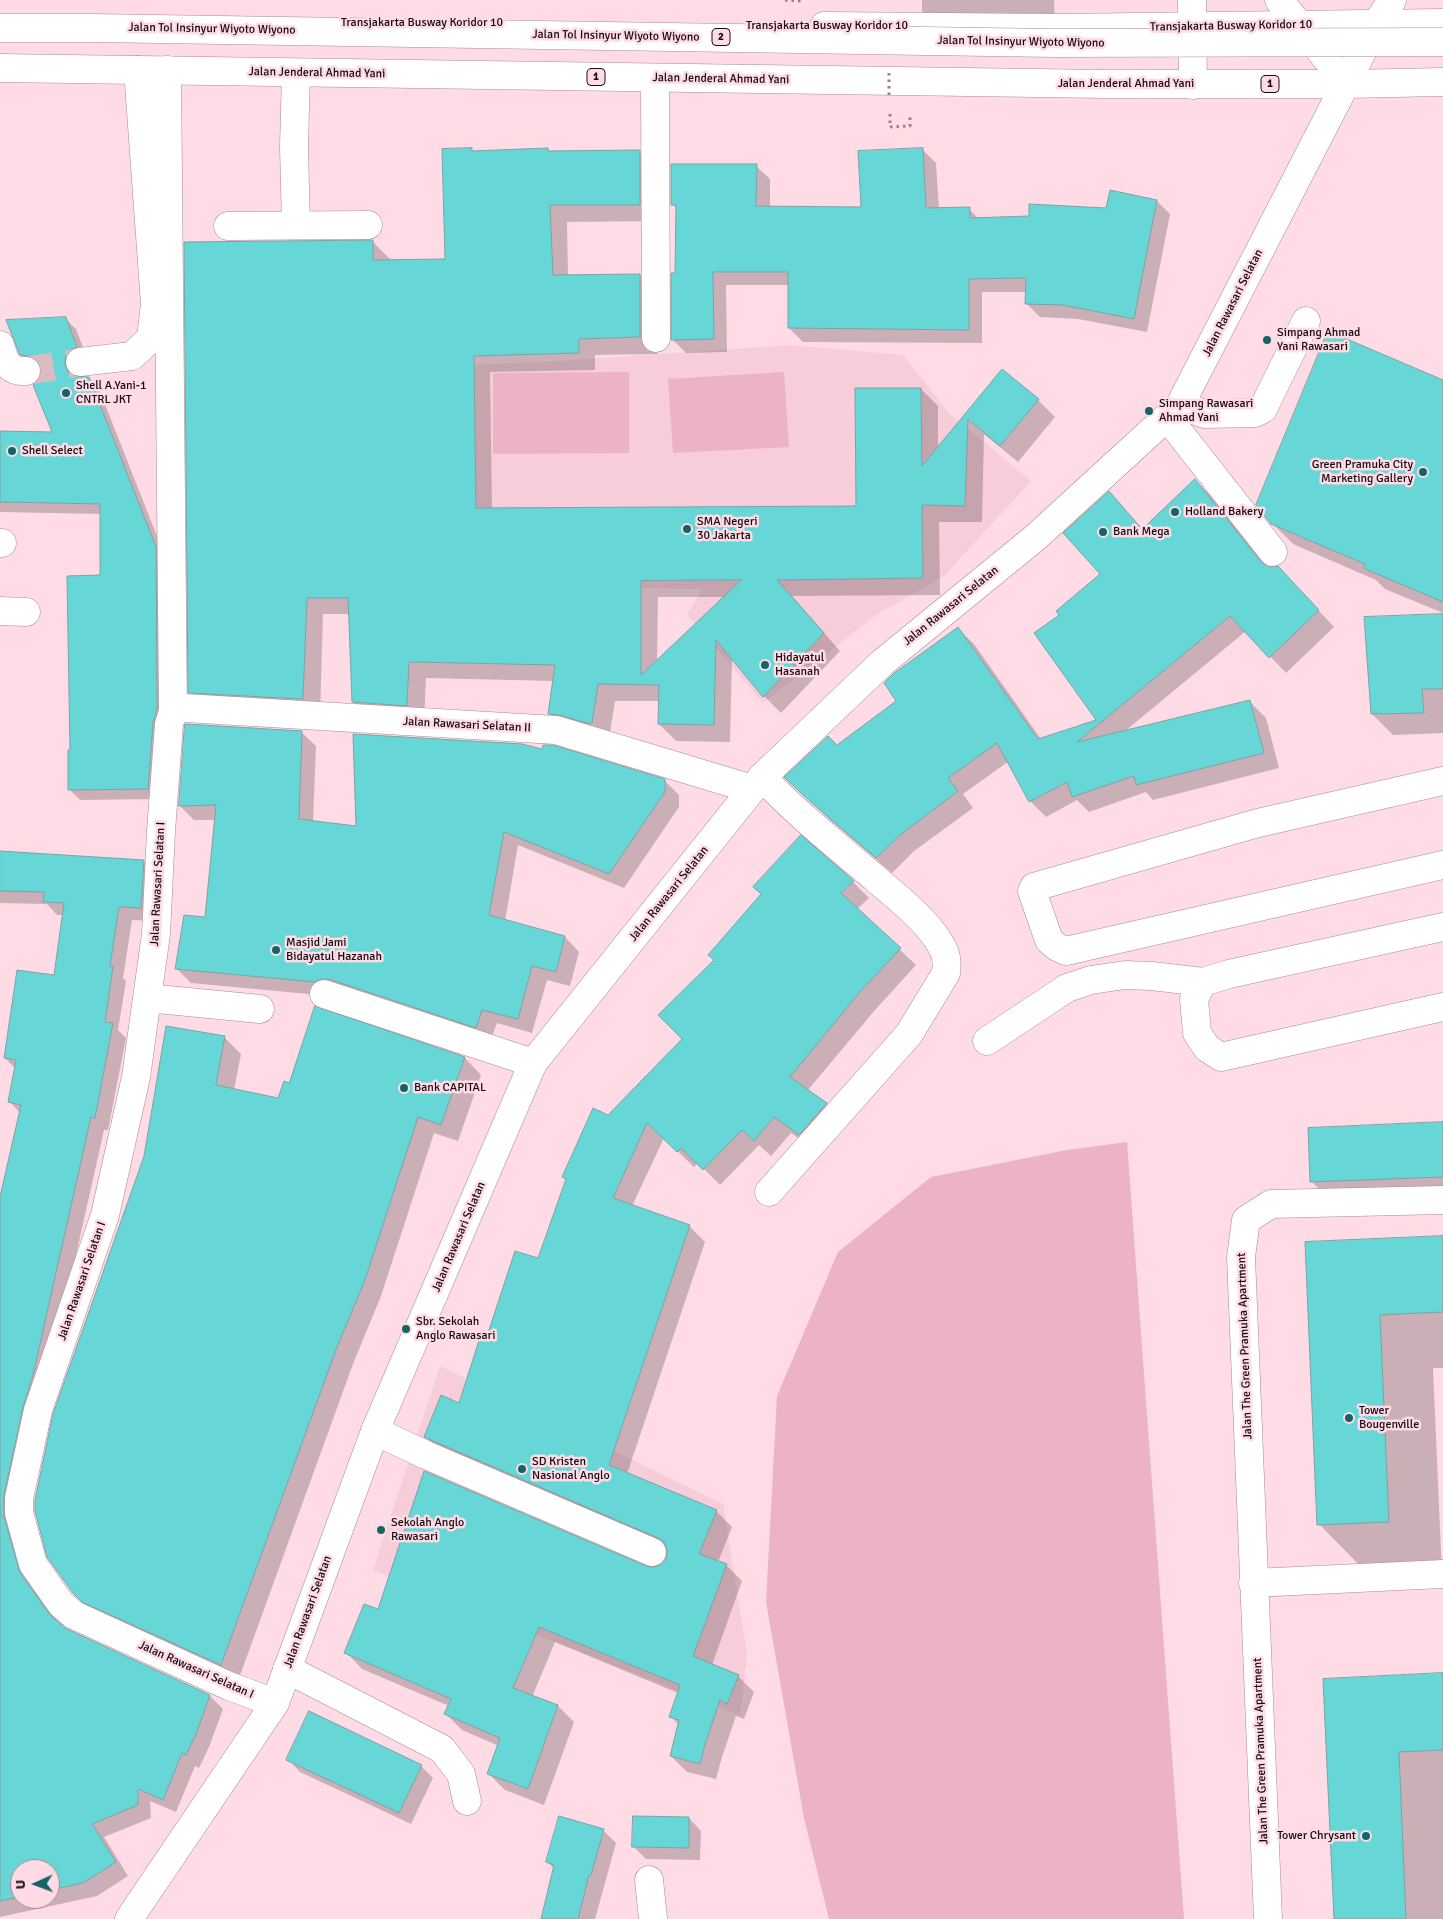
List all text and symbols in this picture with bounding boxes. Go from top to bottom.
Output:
street label: Transjakarta Busway Koridor 10 [341,16,503,30]
street label: Transjakarta Busway Koridor 10 [1150,17,1312,35]
street label: Transjakarta Busway Koridor 10 [746,19,908,33]
street label: Jalan Tol Insinyur Wiyoto Wiyono [128,20,296,38]
street label: Jalan Tol Insinyur Wiyoto Wiyono [532,27,700,45]
road number: 2 [712,28,730,46]
street label: Jalan Tol Insinyur Wiyoto Wiyono [937,33,1105,51]
street label: Jalan Jenderal Ahmad Yani [249,65,385,81]
road number: 1 [587,68,605,86]
street label: Jalan Jenderal Ahmad Yani [653,71,789,87]
road number: 1 [1261,76,1279,92]
street label: Jalan Jenderal Ahmad Yani [1058,77,1194,91]
street label: Jalan Rawasari Selatan [1200,247,1266,359]
place label: Simpang Ahmad Yani Rawasari [1277,326,1360,354]
marker: Simpang Ahmad Yani Rawasari [1261,334,1273,346]
place label: Shell A.Yani-1 CNTRL JKT [76,379,147,407]
marker: Shell A.Yani-1 CNTRL JKT [60,387,72,399]
place label: Simpang Rawasari Ahmad Yani [1159,397,1253,425]
marker: Simpang Rawasari Ahmad Yani [1143,405,1155,417]
place label: Shell Select [22,444,83,458]
marker: Shell Select [6,445,18,457]
place label: Green Pramuka City Marketing Gallery [1312,458,1413,486]
marker: Green Pramuka City Marketing Gallery [1417,466,1429,478]
place label: Holland Bakery [1185,505,1263,519]
marker: Holland Bakery [1169,506,1181,518]
place label: SMA Negeri 30 Jakarta [697,515,758,543]
marker: SMA Negeri 30 Jakarta [681,523,693,535]
place label: Bank Mega [1113,525,1170,539]
marker: Bank Mega [1097,526,1109,538]
street label: Jalan Rawasari Selatan [900,563,1002,649]
place label: Hidayatul Hasanah [775,651,824,679]
marker: Hidayatul Hasanah [759,659,771,671]
street label: Jalan Rawasari Selatan II [403,714,531,736]
street label: Jalan Rawasari Selatan I [148,821,168,947]
street label: Jalan Rawasari Selatan [626,843,712,945]
place label: Masjid Jami Bidayatul Hazanah [286,936,382,964]
marker: Masjid Jami Bidayatul Hazanah [270,944,282,956]
place label: Bank CAPITAL [414,1081,486,1095]
marker: Bank CAPITAL [398,1082,410,1094]
street label: Jalan Rawasari Selatan [429,1180,489,1294]
street label: Jalan Rawasari Selatan I [55,1220,109,1342]
street label: Jalan The Green Pramuka Apartment [1235,1252,1255,1440]
place label: Sbr. Sekolah Anglo Rawasari [416,1315,495,1343]
marker: Sbr. Sekolah Anglo Rawasari [400,1323,412,1335]
place label: Tower Bougenville [1359,1404,1419,1432]
marker: Tower Bougenville [1343,1412,1355,1424]
place label: SD Kristen Nasional Anglo [532,1455,610,1483]
marker: SD Kristen Nasional Anglo [516,1463,528,1475]
place label: Sekolah Anglo Rawasari [391,1516,464,1544]
marker: Sekolah Anglo Rawasari [375,1524,387,1536]
street label: Jalan Rawasari Selatan [281,1554,335,1670]
street label: Jalan Rawasari Selatan I [136,1638,256,1702]
street label: Jalan The Green Pramuka Apartment [1251,1657,1271,1845]
place label: Tower Chrysant [1277,1829,1356,1843]
marker: Tower Chrysant [1360,1830,1372,1842]
north arrow [10,1859,60,1909]
text: U [12,1879,29,1890]

